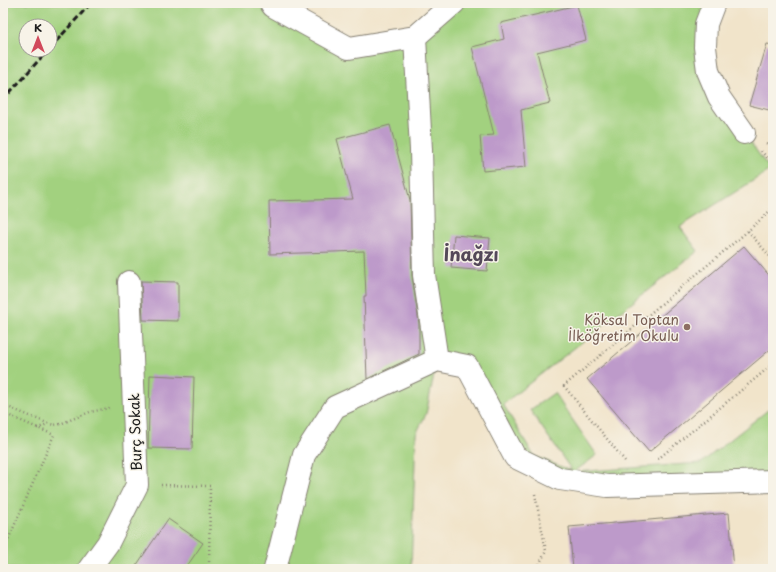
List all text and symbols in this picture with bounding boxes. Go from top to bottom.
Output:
north arrow [18,18,58,58]
text: K [34,19,42,36]
district label: İnağzı [443,240,499,267]
place label: Köksal Toptan İlköğretim Okulu [568,309,679,346]
marker: Köksal Toptan İlköğretim Okulu [682,322,692,332]
street label: Burç Sokak [123,393,147,471]

